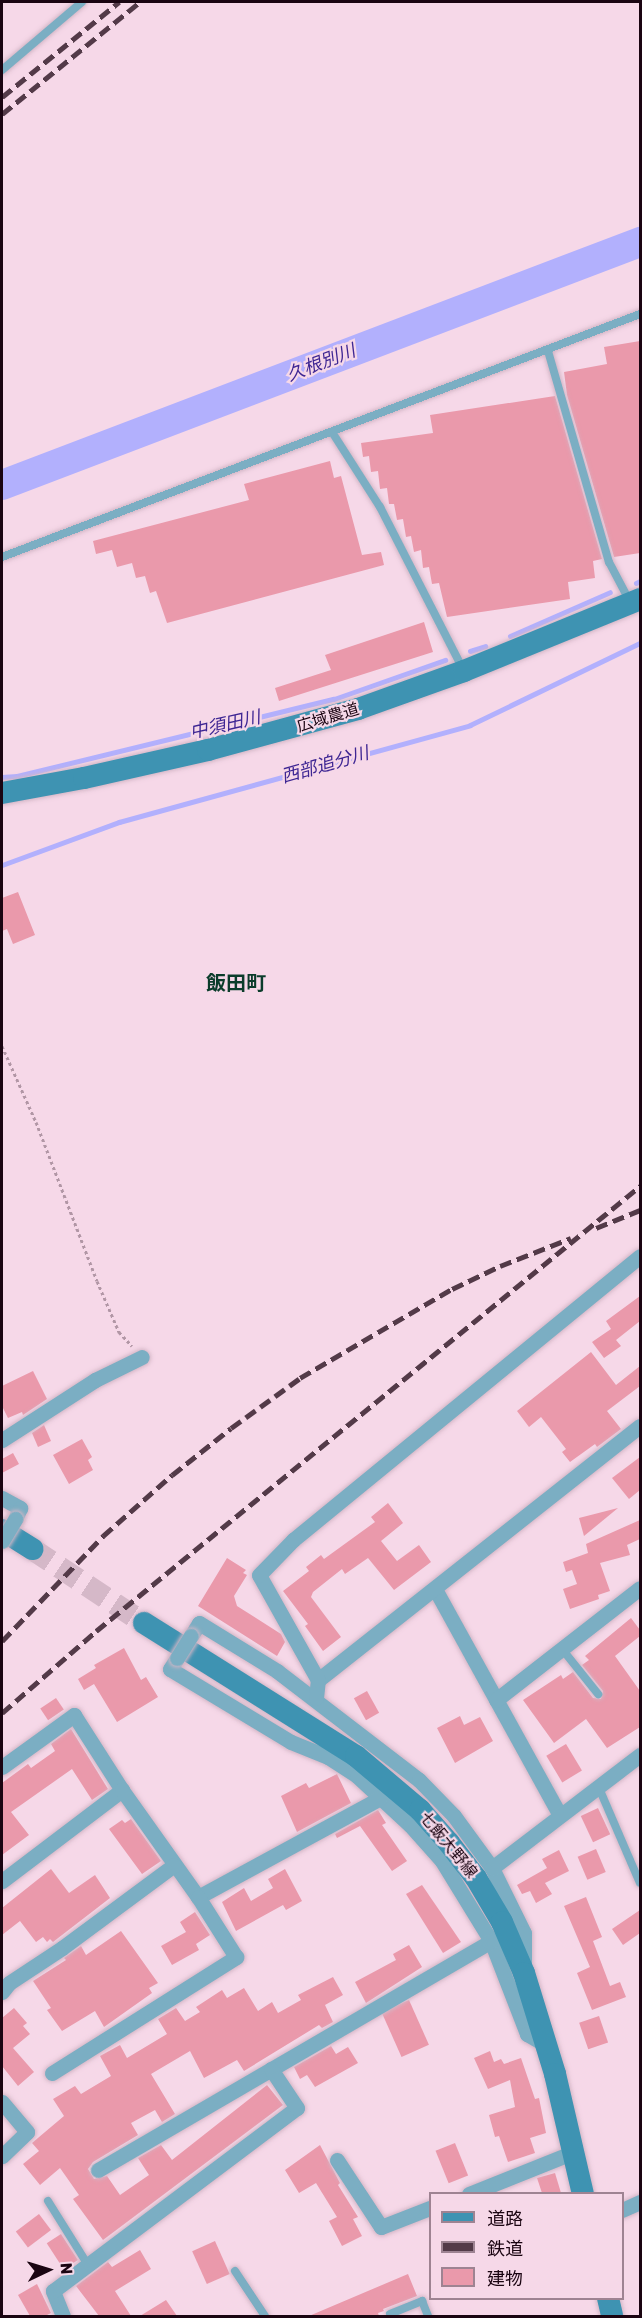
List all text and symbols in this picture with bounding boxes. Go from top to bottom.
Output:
water label: 久根別川 [284,340,358,386]
street label: 広域農道 [295,699,361,737]
water label: 中須田川 [187,706,263,744]
water label: 西部追分川 [279,742,371,788]
district label: 飯田町 [206,971,266,995]
street label: 七飯大野線 [415,1808,481,1882]
legend [429,2192,624,2300]
text: 道路 [487,2208,523,2230]
text: 鉄道 [487,2238,523,2260]
north arrow [18,2240,78,2300]
text: N [57,2262,76,2275]
text: 建物 [487,2268,523,2290]

